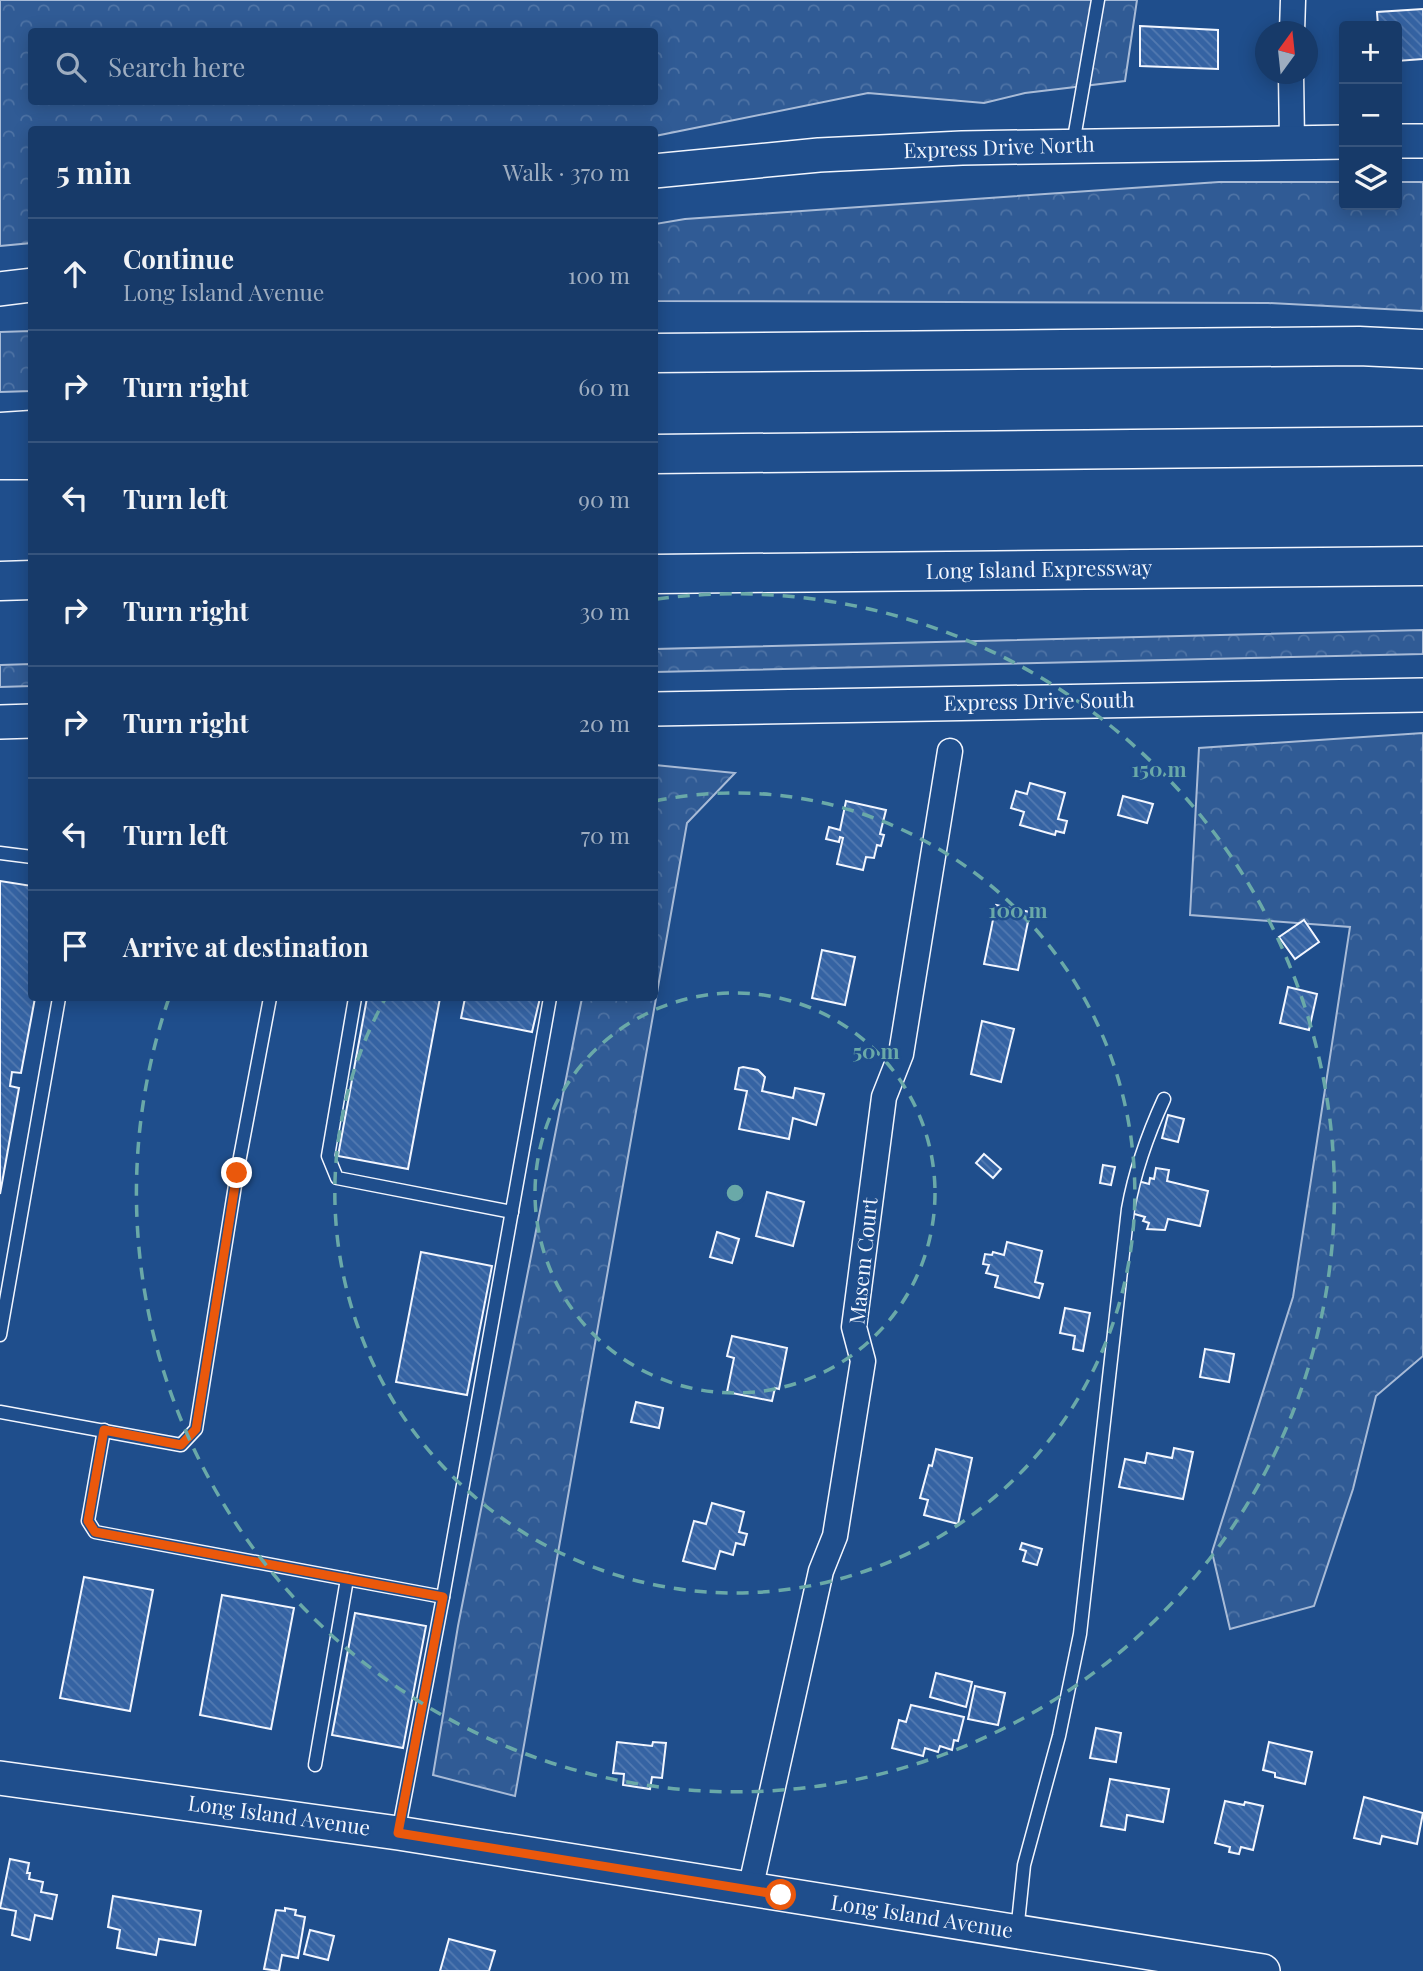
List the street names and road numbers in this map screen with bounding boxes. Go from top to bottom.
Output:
street label: Express Drive North [903,129,1096,163]
street label: Long Island Expressway [925,552,1153,584]
street label: Express Drive South [943,684,1135,716]
street label: Masem Court [841,1195,883,1326]
street label: Long Island Avenue [186,1787,372,1841]
street label: Long Island Avenue [829,1887,1015,1943]

